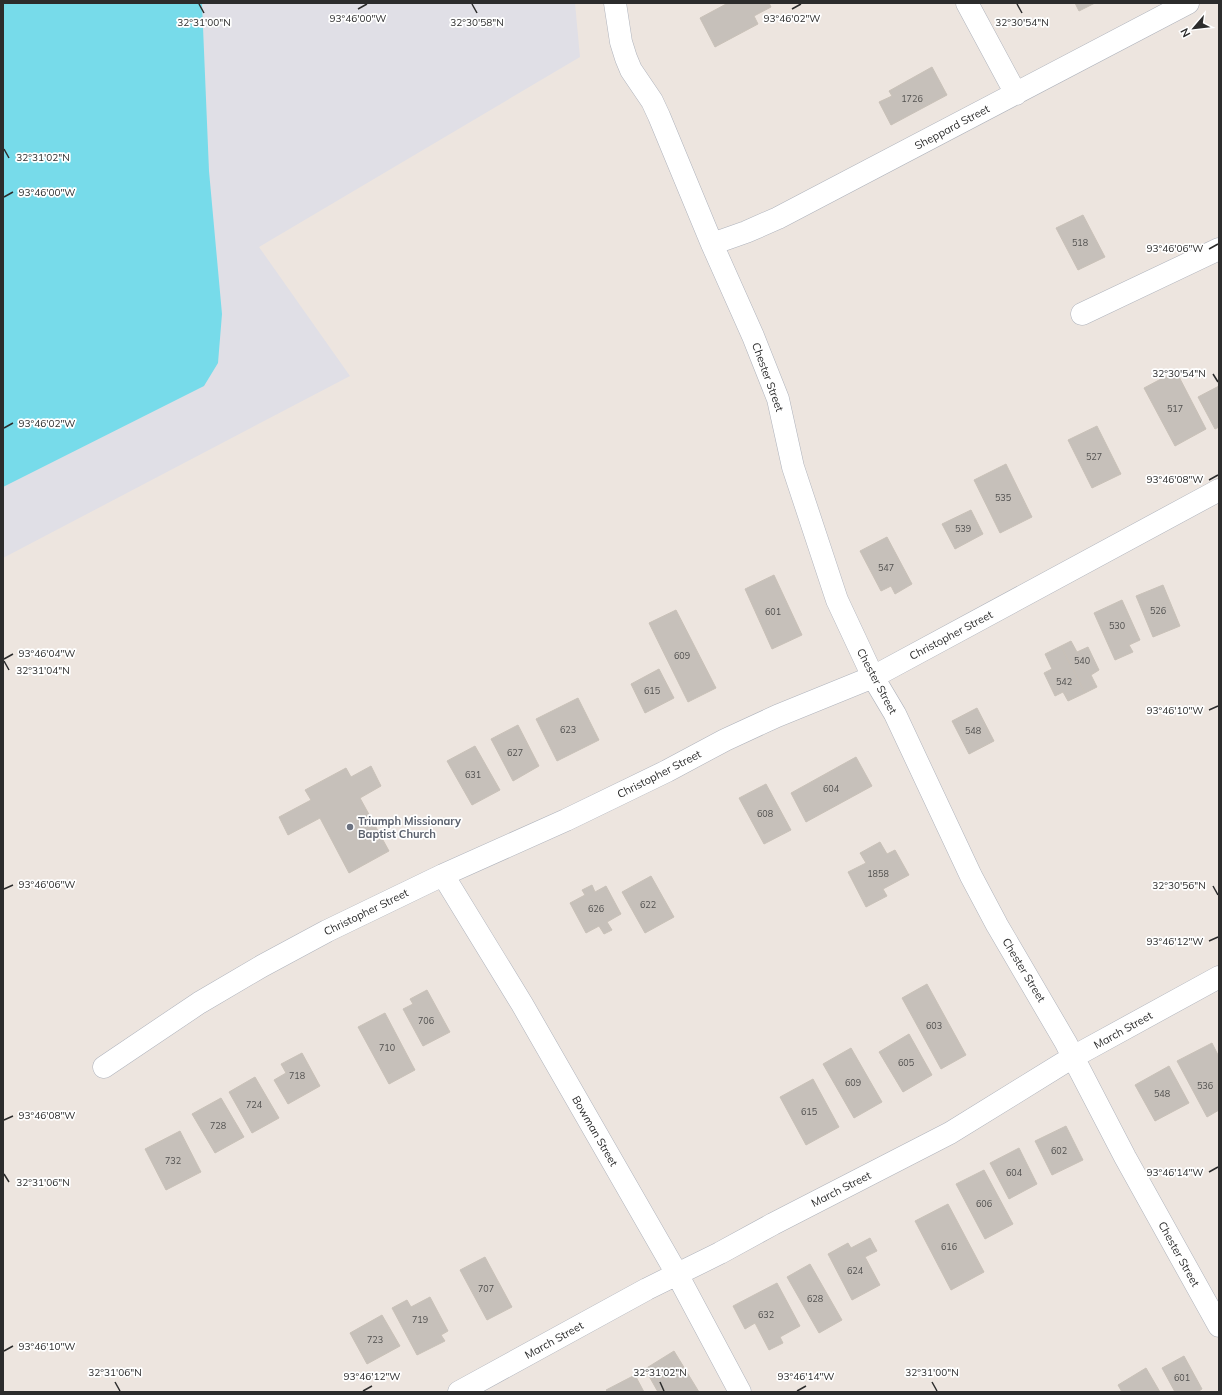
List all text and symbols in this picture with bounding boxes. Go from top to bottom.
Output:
north arrow [1174,8,1214,48]
text: 93°46'00"W [330,12,386,25]
text: 93°46'02"W [764,12,820,25]
text: 32°31'00"N [177,16,231,29]
text: 32°30'58"N [450,16,504,29]
text: 32°30'54"N [995,16,1049,29]
text: N [1177,26,1193,40]
house number: 1726 [901,93,923,104]
street label: Sheppard Street [912,101,992,153]
text: 32°31'02"N [16,151,70,164]
text: 93°46'00"W [19,186,75,199]
house number: 518 [1072,237,1088,248]
text: 93°46'06"W [1147,242,1203,255]
street label: Chester Street [749,341,787,414]
text: 32°30'54"N [1152,367,1206,380]
house number: 517 [1167,403,1183,414]
text: 93°46'02"W [19,417,75,430]
house number: 527 [1086,451,1102,462]
text: 93°46'08"W [1147,473,1203,486]
house number: 535 [995,492,1012,503]
house number: 539 [955,523,971,534]
house number: 547 [878,562,894,573]
house number: 526 [1150,605,1166,616]
house number: 601 [765,606,781,617]
street label: Christopher Street [907,607,995,663]
house number: 530 [1109,620,1125,631]
street label: Chester Street [854,646,900,716]
text: 93°46'04"W [19,647,75,660]
house number: 609 [674,650,690,661]
house number: 540 [1074,655,1090,666]
text: 32°31'04"N [16,664,70,677]
house number: 542 [1056,676,1072,687]
house number: 615 [644,685,661,696]
text: 93°46'10"W [1147,704,1203,717]
house number: 623 [560,724,576,735]
house number: 548 [965,725,981,736]
house number: 627 [507,747,523,758]
street label: Christopher Street [615,747,703,801]
house number: 631 [465,769,481,780]
house number: 604 [823,783,840,794]
house number: 608 [757,808,773,819]
place label: Triumph Missionary Baptist Church [358,814,461,841]
marker: Triumph Missionary Baptist Church [345,822,355,832]
house number: 1858 [867,868,889,879]
text: 93°46'06"W [19,878,75,891]
text: 32°30'56"N [1152,879,1206,892]
street label: Christopher Street [321,885,411,939]
house number: 622 [640,899,656,910]
house number: 626 [588,903,604,914]
street label: Chester Street [999,935,1049,1005]
text: 93°46'12"W [1147,935,1203,948]
street label: March Street [1091,1008,1155,1052]
house number: 706 [418,1015,434,1026]
house number: 603 [926,1020,942,1031]
house number: 710 [379,1042,395,1053]
house number: 605 [898,1057,915,1068]
house number: 718 [289,1070,305,1081]
house number: 609 [845,1077,861,1088]
house number: 536 [1197,1080,1213,1091]
house number: 548 [1154,1088,1170,1099]
street label: Bowman Street [569,1093,621,1169]
house number: 724 [246,1099,263,1110]
house number: 615 [801,1106,818,1117]
text: 93°46'08"W [19,1109,75,1122]
house number: 728 [210,1120,226,1131]
house number: 602 [1051,1145,1067,1156]
house number: 732 [165,1155,181,1166]
text: 93°46'14"W [1147,1166,1203,1179]
house number: 604 [1006,1167,1023,1178]
street label: March Street [809,1168,873,1210]
text: 32°31'06"N [16,1176,70,1189]
house number: 606 [976,1198,992,1209]
street label: Chester Street [1155,1219,1203,1289]
house number: 616 [941,1241,957,1252]
house number: 624 [847,1265,864,1276]
house number: 707 [478,1283,494,1294]
house number: 628 [807,1293,823,1304]
house number: 632 [758,1309,774,1320]
house number: 719 [412,1314,428,1325]
street label: March Street [522,1318,586,1362]
house number: 723 [367,1334,383,1345]
text: 93°46'10"W [19,1340,75,1353]
text: 32°31'06"N [88,1366,142,1379]
text: 32°31'02"N [633,1366,687,1379]
text: 32°31'00"N [905,1366,959,1379]
text: 93°46'12"W [344,1370,400,1383]
text: 93°46'14"W [778,1370,834,1383]
house number: 601 [1174,1372,1190,1383]

